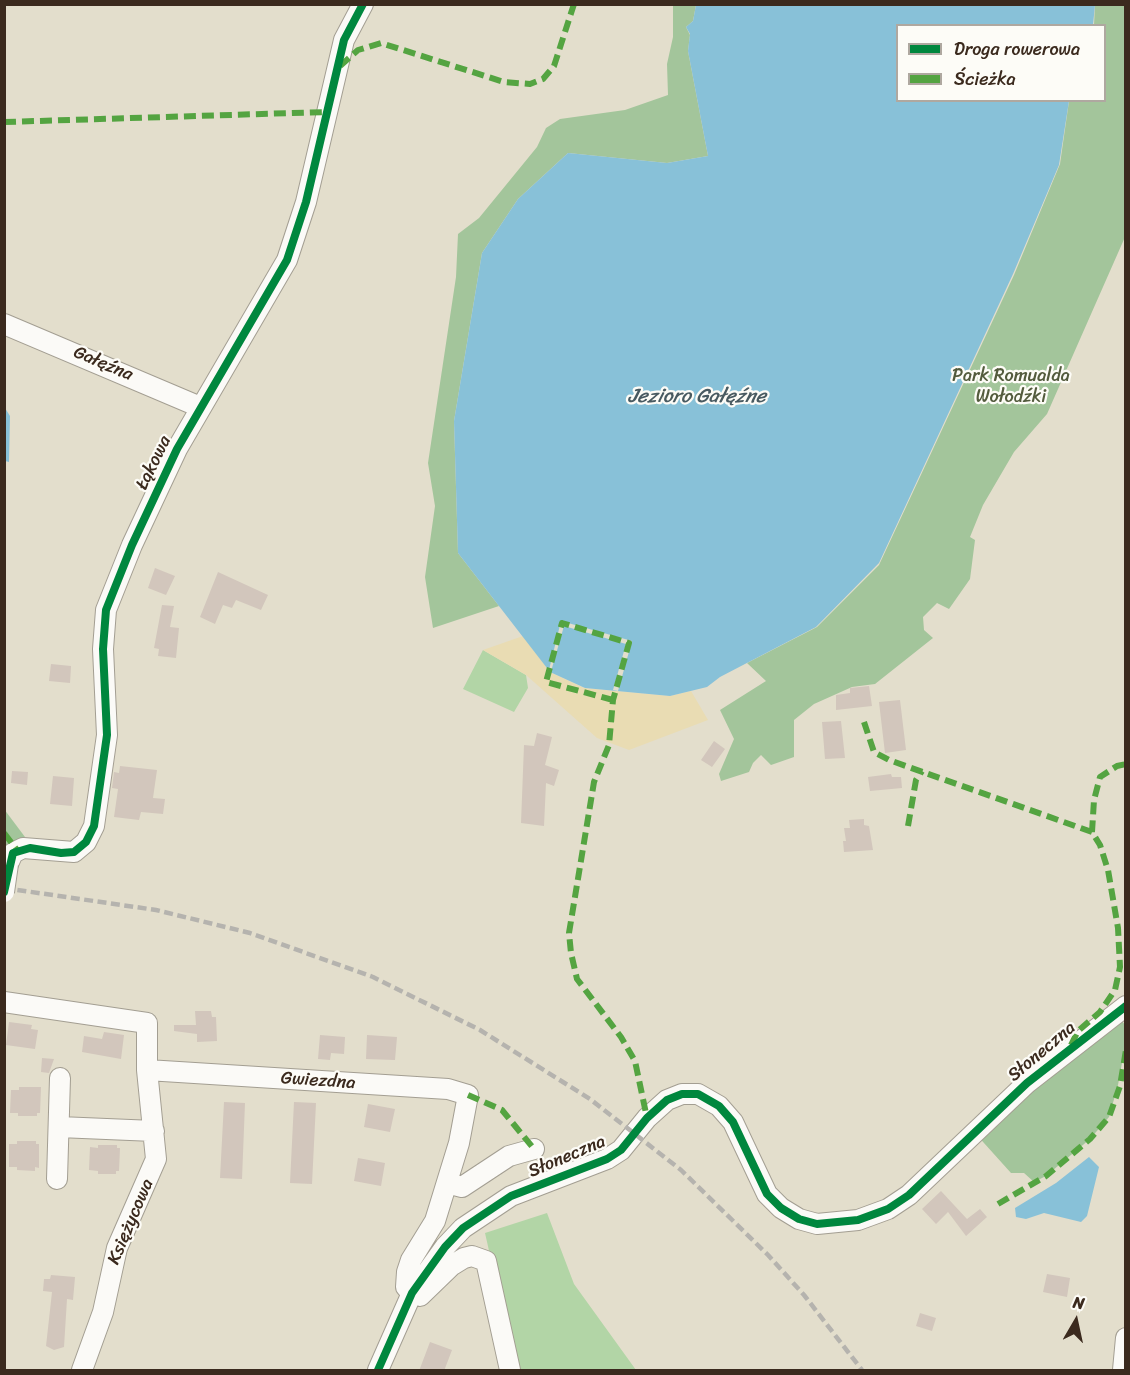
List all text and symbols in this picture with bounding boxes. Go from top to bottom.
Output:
legend [896,24,1106,102]
text: Droga rowerowa [954,33,1080,65]
text: Ścieżka [954,63,1016,95]
street label: Gałęźna [70,342,136,386]
park label: Park Romualda Wołodźki [952,365,1070,407]
water label: Jezioro Gałęźne [628,385,766,409]
street label: Łąkowa [132,432,176,494]
street label: Słoneczna [1004,1018,1080,1086]
street label: Gwiezdna [280,1068,356,1094]
street label: Słoneczna [525,1131,609,1183]
street label: Księżycowa [103,1176,159,1268]
text: N [1071,1288,1087,1318]
north arrow [1046,1291,1106,1351]

